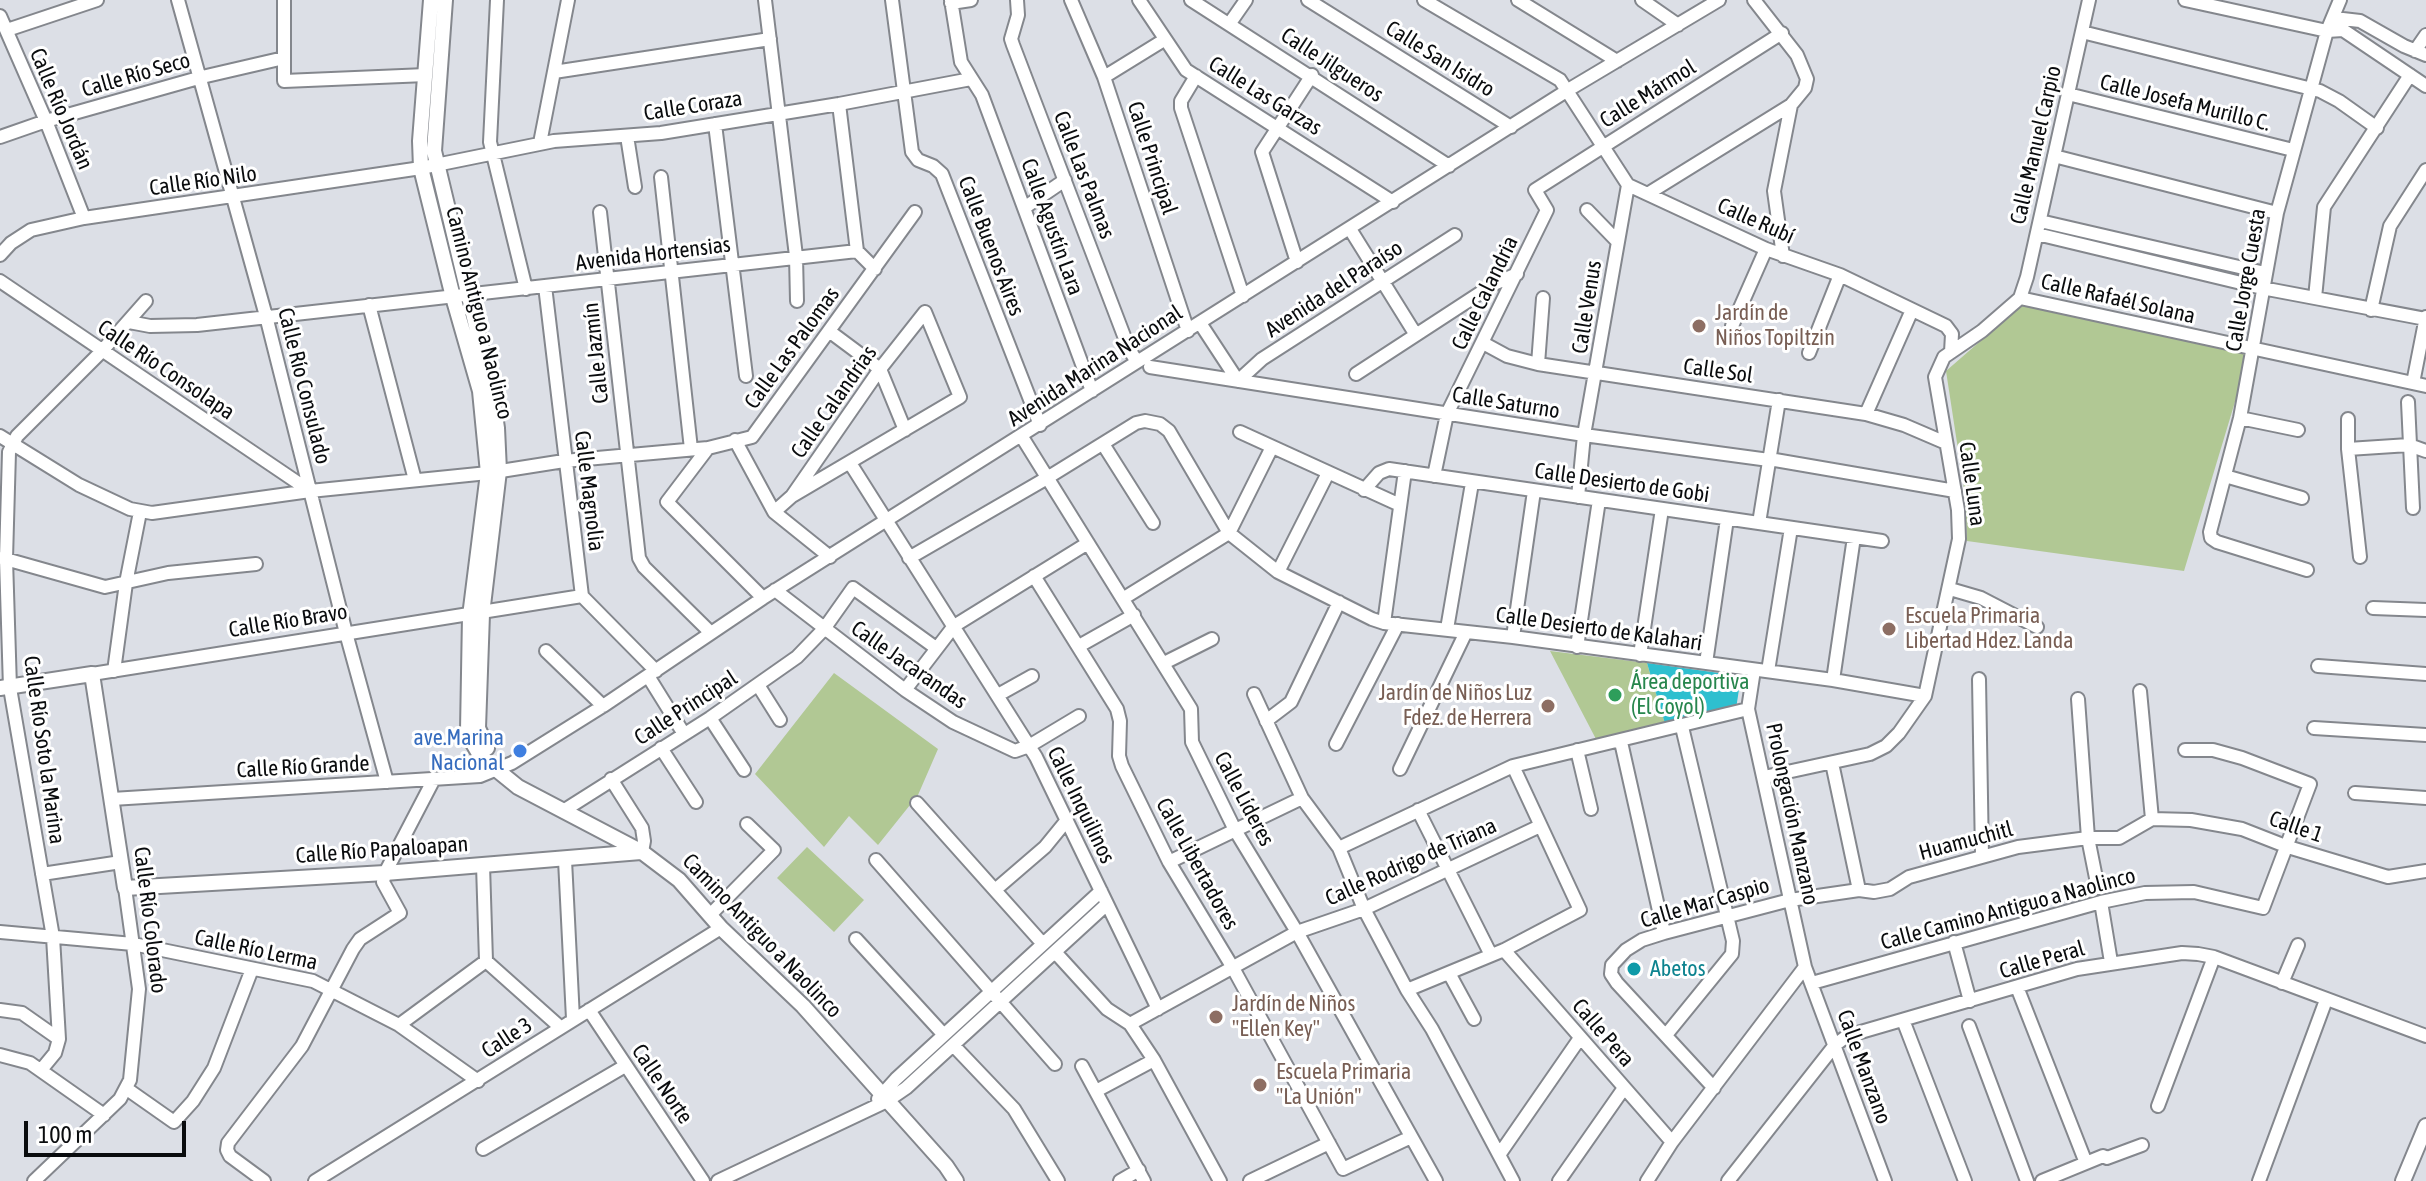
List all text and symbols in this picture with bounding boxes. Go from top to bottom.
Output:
street label: Calle San Isidro [1381,15,1499,103]
street label: Calle Jilgueros [1276,22,1388,108]
street label: Calle Río Jordán [24,44,98,174]
street label: Calle Río Seco [79,47,193,103]
street label: Calle Las Garzas [1204,51,1326,141]
street label: Calle Mármol [1595,54,1701,134]
street label: Calle Manuel Carpio [2005,63,2067,227]
street label: Calle Josefa Murillo C. [2097,69,2273,137]
street label: Calle Coraza [642,85,744,127]
street label: Calle Principal [1121,98,1183,218]
street label: Calle Las Palmas [1048,108,1120,242]
street label: Calle Agustín Lara [1015,155,1089,299]
street label: Calle Río Nilo [148,160,258,202]
street label: Calle Buenos Aires [952,172,1030,320]
street label: Calle Rubí [1713,192,1799,250]
street label: Camino Antiguo a Naolinco [440,204,518,422]
street label: Calle Jorge Cuesta [2220,206,2272,354]
street label: Avenida Hortensias [574,231,732,277]
street label: Calle Calandria [1446,232,1524,354]
street label: Avenida del Paraíso [1260,235,1408,343]
street label: Calle Venus [1567,259,1607,355]
street label: Calle Rafaél Solana [2038,268,2198,330]
street label: Calle Las Palomas [739,282,845,414]
street label: Avenida Marina Nacional [1003,300,1187,432]
place label: Jardín de Niños Topiltzin [1715,300,1835,352]
street label: Calle Jazmín [578,301,614,405]
street label: Calle Río Consulado [272,305,336,467]
street label: Calle Río Consolapa [92,314,240,426]
marker: Jardín de Niños Topiltzin [1690,317,1708,335]
street label: Calle Calandrias [786,341,882,463]
street label: Calle Sol [1682,353,1754,389]
street label: Calle Saturno [1450,381,1562,425]
street label: Calle Magnolia [569,429,609,553]
street label: Calle Luna [1953,440,1991,528]
street label: Calle Desierto de Gobi [1533,458,1711,508]
street label: Calle Río Bravo [227,599,349,643]
street label: Calle Desierto de Kalahari [1494,601,1704,657]
place label: Escuela Primaria Libertad Hdez. Landa [1905,603,2073,654]
street label: Calle Jacarandas [846,615,972,715]
marker: Escuela Primaria Libertad Hdez. Landa [1880,620,1898,638]
street label: Calle Río Soto la Marina [18,654,70,846]
street label: Calle Principal [630,665,742,751]
place label: Área deportiva (El Coyol) [1631,669,1749,720]
place label: Jardín de Niños Luz Fdez. de Herrera [1379,680,1532,732]
marker: Área deportiva (El Coyol) [1606,686,1624,704]
marker: Jardín de Niños Luz Fdez. de Herrera [1539,697,1557,715]
street label: Prolongación Manzano [1760,721,1824,907]
place label: ave.Marina Nacional [414,725,504,776]
marker: ave.Marina Nacional [511,742,529,760]
street label: Calle Inquilinos [1041,742,1121,868]
street label: Calle Líderes [1208,747,1280,851]
street label: Calle Río Grande [236,750,370,784]
street label: Calle Libertadores [1150,794,1244,934]
street label: Calle 1 [2266,806,2326,848]
street label: Calle Rodrigo de Triana [1321,812,1501,912]
street label: Huamuchitl [1916,816,2016,866]
street label: Calle Río Papaloapan [295,831,469,869]
street label: Calle Río Colorado [128,845,172,995]
street label: Camino Antiguo a Naolinco [677,848,847,1024]
street label: Calle Camino Antiguo a Naolinco [1878,862,2138,956]
street label: Calle Mar Caspio [1638,872,1772,934]
street label: Calle Río Lerma [192,924,320,976]
street label: Calle Peral [1996,935,2088,985]
place label: Abetos [1650,956,1705,982]
marker: Abetos [1625,960,1643,978]
place label: Jardín de Niños "Ellen Key" [1232,991,1355,1042]
street label: Calle Pera [1566,994,1640,1072]
street label: Calle Manzano [1831,1006,1897,1128]
marker: Jardín de Niños "Ellen Key" [1207,1008,1225,1026]
street label: Calle 3 [477,1012,537,1064]
street label: Calle Norte [626,1039,698,1129]
place label: Escuela Primaria "La Unión" [1276,1059,1411,1110]
marker: Escuela Primaria "La Unión" [1251,1076,1269,1094]
scale bar [28,1105,190,1155]
text: 100 m [38,1121,92,1148]

